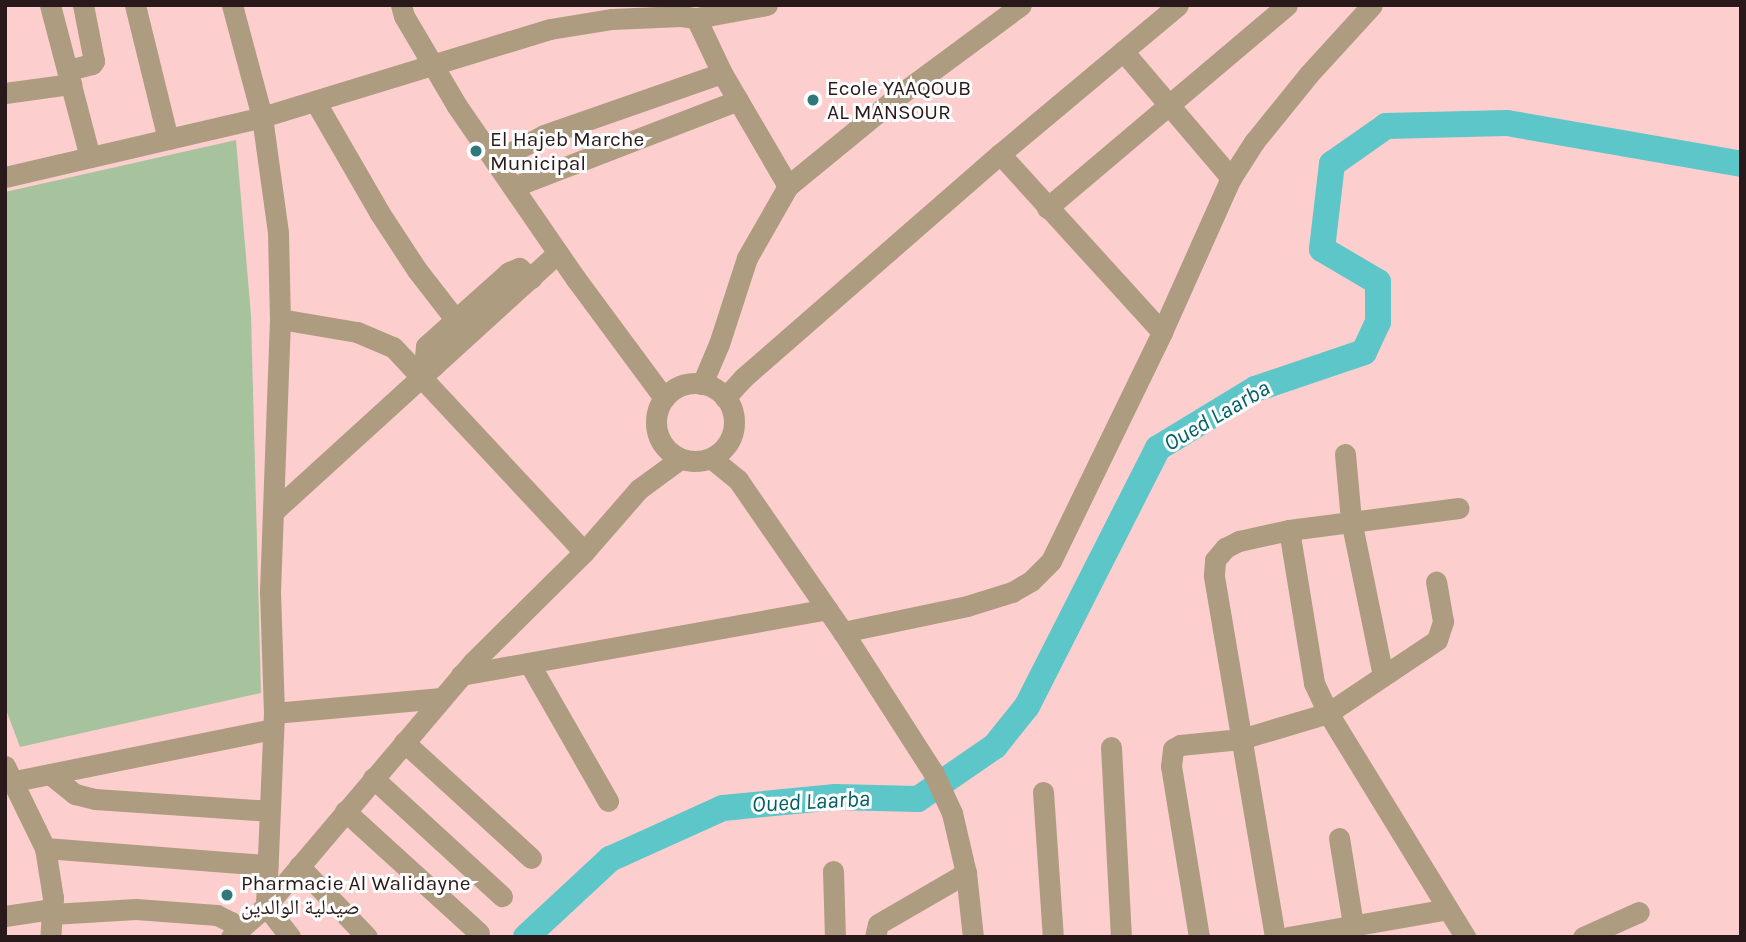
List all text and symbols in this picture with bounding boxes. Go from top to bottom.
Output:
place label: Ecole YAAQOUB AL MANSOUR [827,75,971,125]
marker: Ecole YAAQOUB AL MANSOUR [805,92,821,108]
place label: El Hajeb Marche Municipal [490,126,644,176]
marker: El Hajeb Marche Municipal [468,143,484,159]
water label: Oued Laarba [1159,374,1275,458]
water label: Oued Laarba [751,785,871,819]
place label: Pharmacie Al Walidayne صيدلية الوالدين [241,870,470,920]
marker: Pharmacie Al Walidayne صيدلية الوالدين [219,887,235,903]

